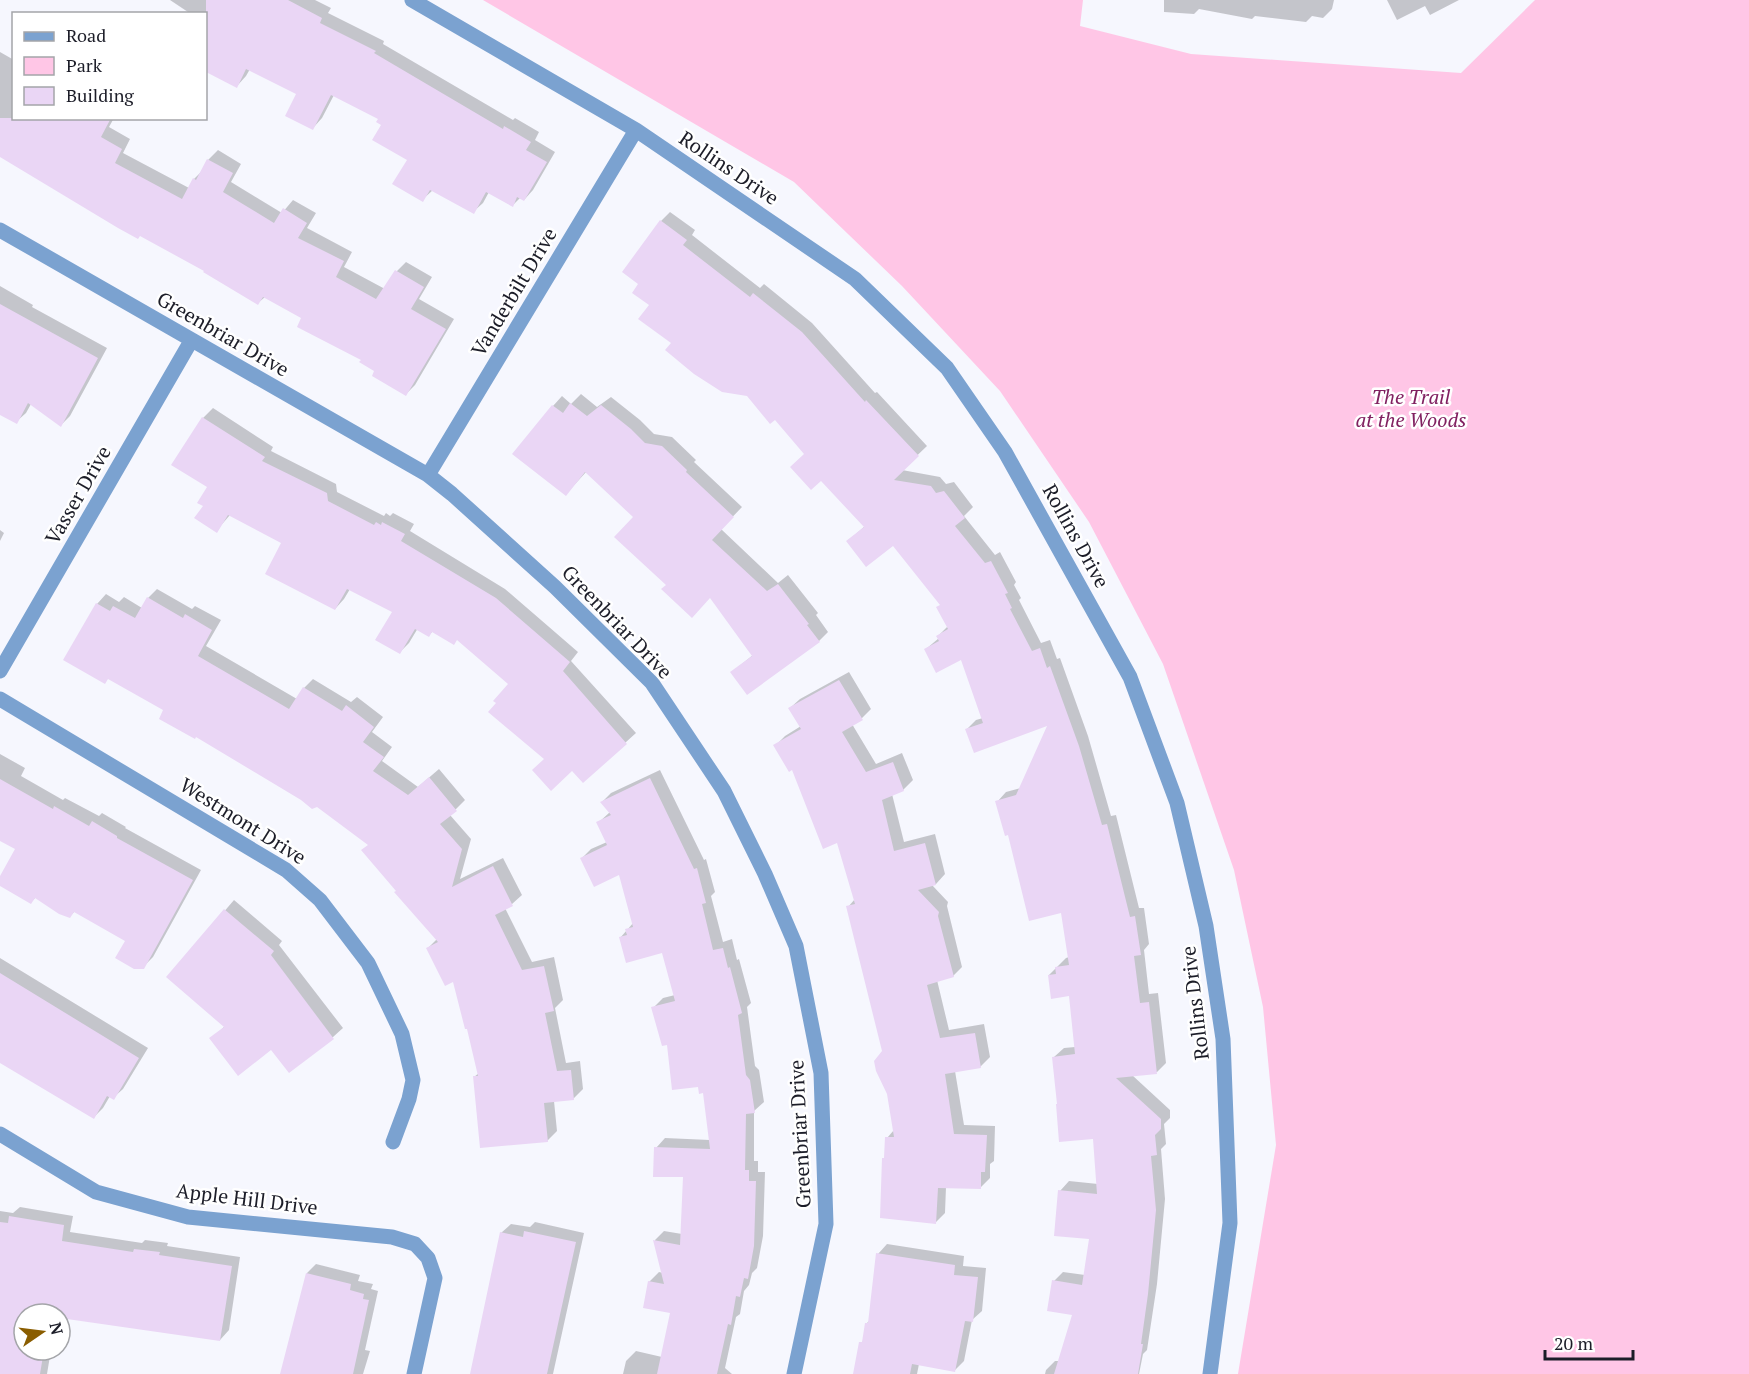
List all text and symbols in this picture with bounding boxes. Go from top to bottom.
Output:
legend [12,12,207,120]
text: Road [66,23,106,47]
text: Park [66,53,103,77]
text: Building [66,83,134,107]
street label: Rollins Drive [674,124,784,211]
street label: Vanderbilt Drive [464,222,563,361]
street label: Greenbriar Drive [152,285,294,382]
park label: The Trail at the Woods [1356,383,1466,433]
street label: Vasser Drive [38,440,117,549]
street label: Rollins Drive [1037,479,1116,592]
street label: Greenbriar Drive [556,559,679,684]
street label: Westmont Drive [175,771,311,870]
street label: Rollins Drive [1174,945,1215,1062]
street label: Greenbriar Drive [782,1059,817,1209]
street label: Apple Hill Drive [175,1176,319,1221]
north arrow [12,1302,72,1362]
text: N [44,1320,69,1337]
scale bar [1545,1323,1634,1361]
text: 20 m [1554,1331,1594,1355]

